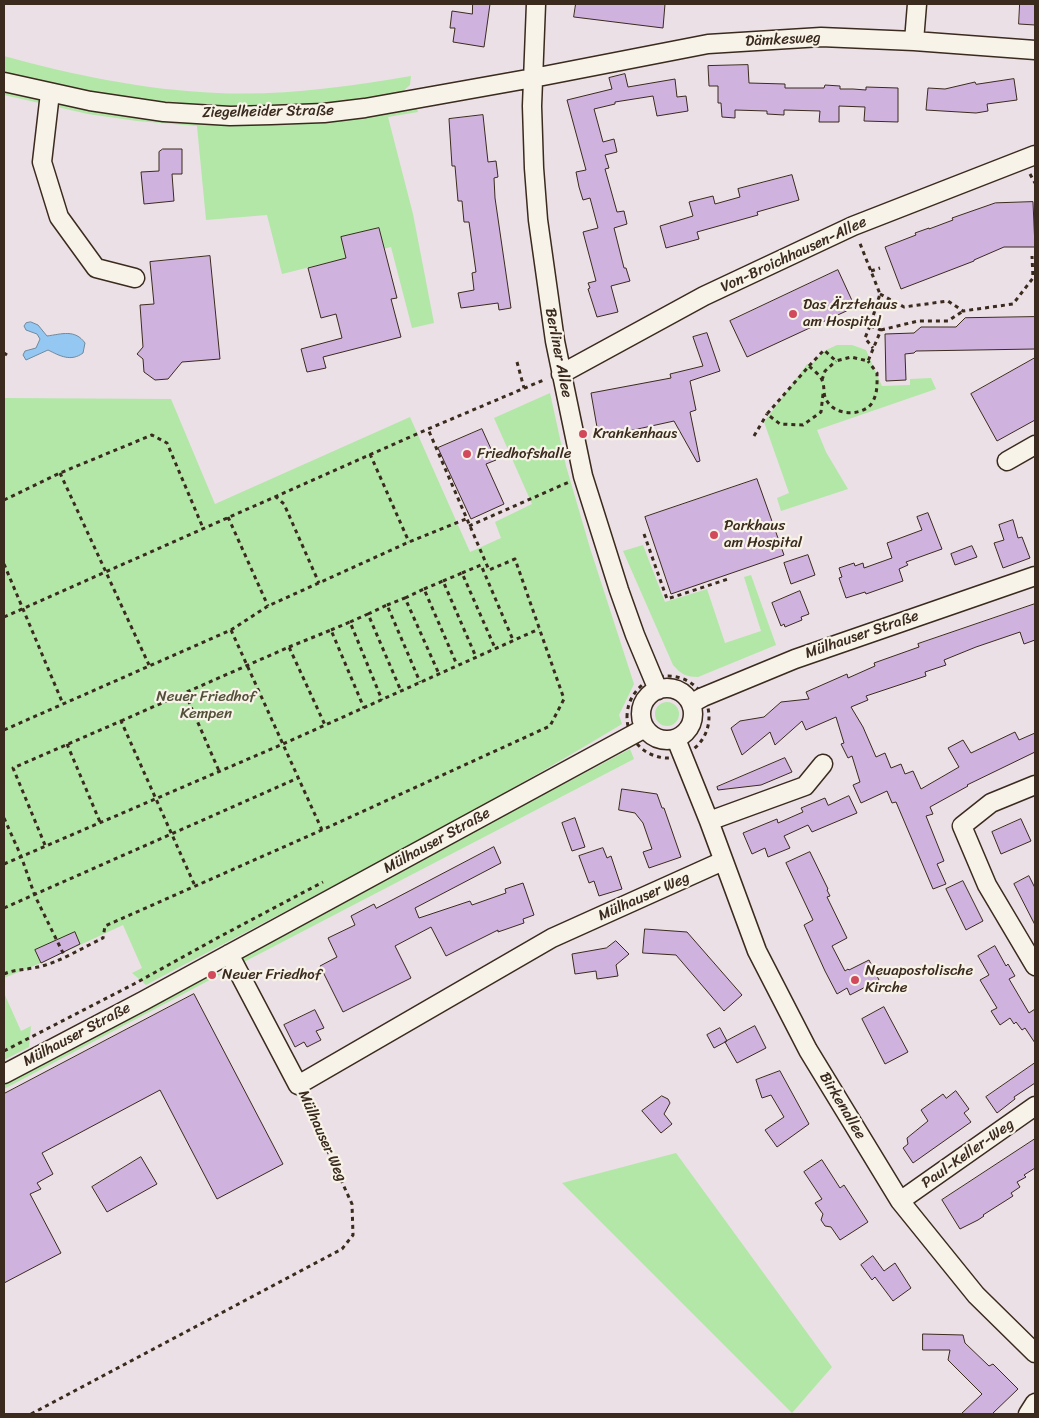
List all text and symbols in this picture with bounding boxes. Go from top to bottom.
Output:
street label: Dämkesweg [745,29,821,51]
street label: Ziegelheider Straße [202,102,334,122]
street label: Von-Broichhausen-Allee [718,213,870,297]
place label: Das Ärztehaus am Hospital [803,296,897,331]
street label: Berliner Allee [540,307,576,399]
marker: Das Ärztehaus am Hospital [787,308,799,320]
place label: Krankenhaus [593,425,677,443]
marker: Krankenhaus [577,428,589,440]
place label: Friedhofshalle [477,445,572,463]
marker: Friedhofshalle [461,448,473,460]
place label: Parkhaus am Hospital [724,517,802,552]
marker: Parkhaus am Hospital [708,529,720,541]
street label: Mülhauser Straße [803,607,921,663]
park label: Neuer Friedhof Kempen [156,688,256,723]
street label: Mülhauser Straße [381,804,493,878]
street label: Mülhauser Weg [595,869,693,925]
place label: Neuapostolische Kirche [865,962,973,997]
place label: Neuer Friedhof [222,966,321,984]
marker: Neuer Friedhof [206,969,218,981]
marker: Neuapostolische Kirche [849,974,861,986]
street label: Mülhauser Straße [20,999,134,1071]
street label: Birkenallee [815,1069,869,1143]
street label: Mülhauser Weg [294,1087,350,1185]
street label: Paul-Keller-Weg [918,1116,1018,1192]

